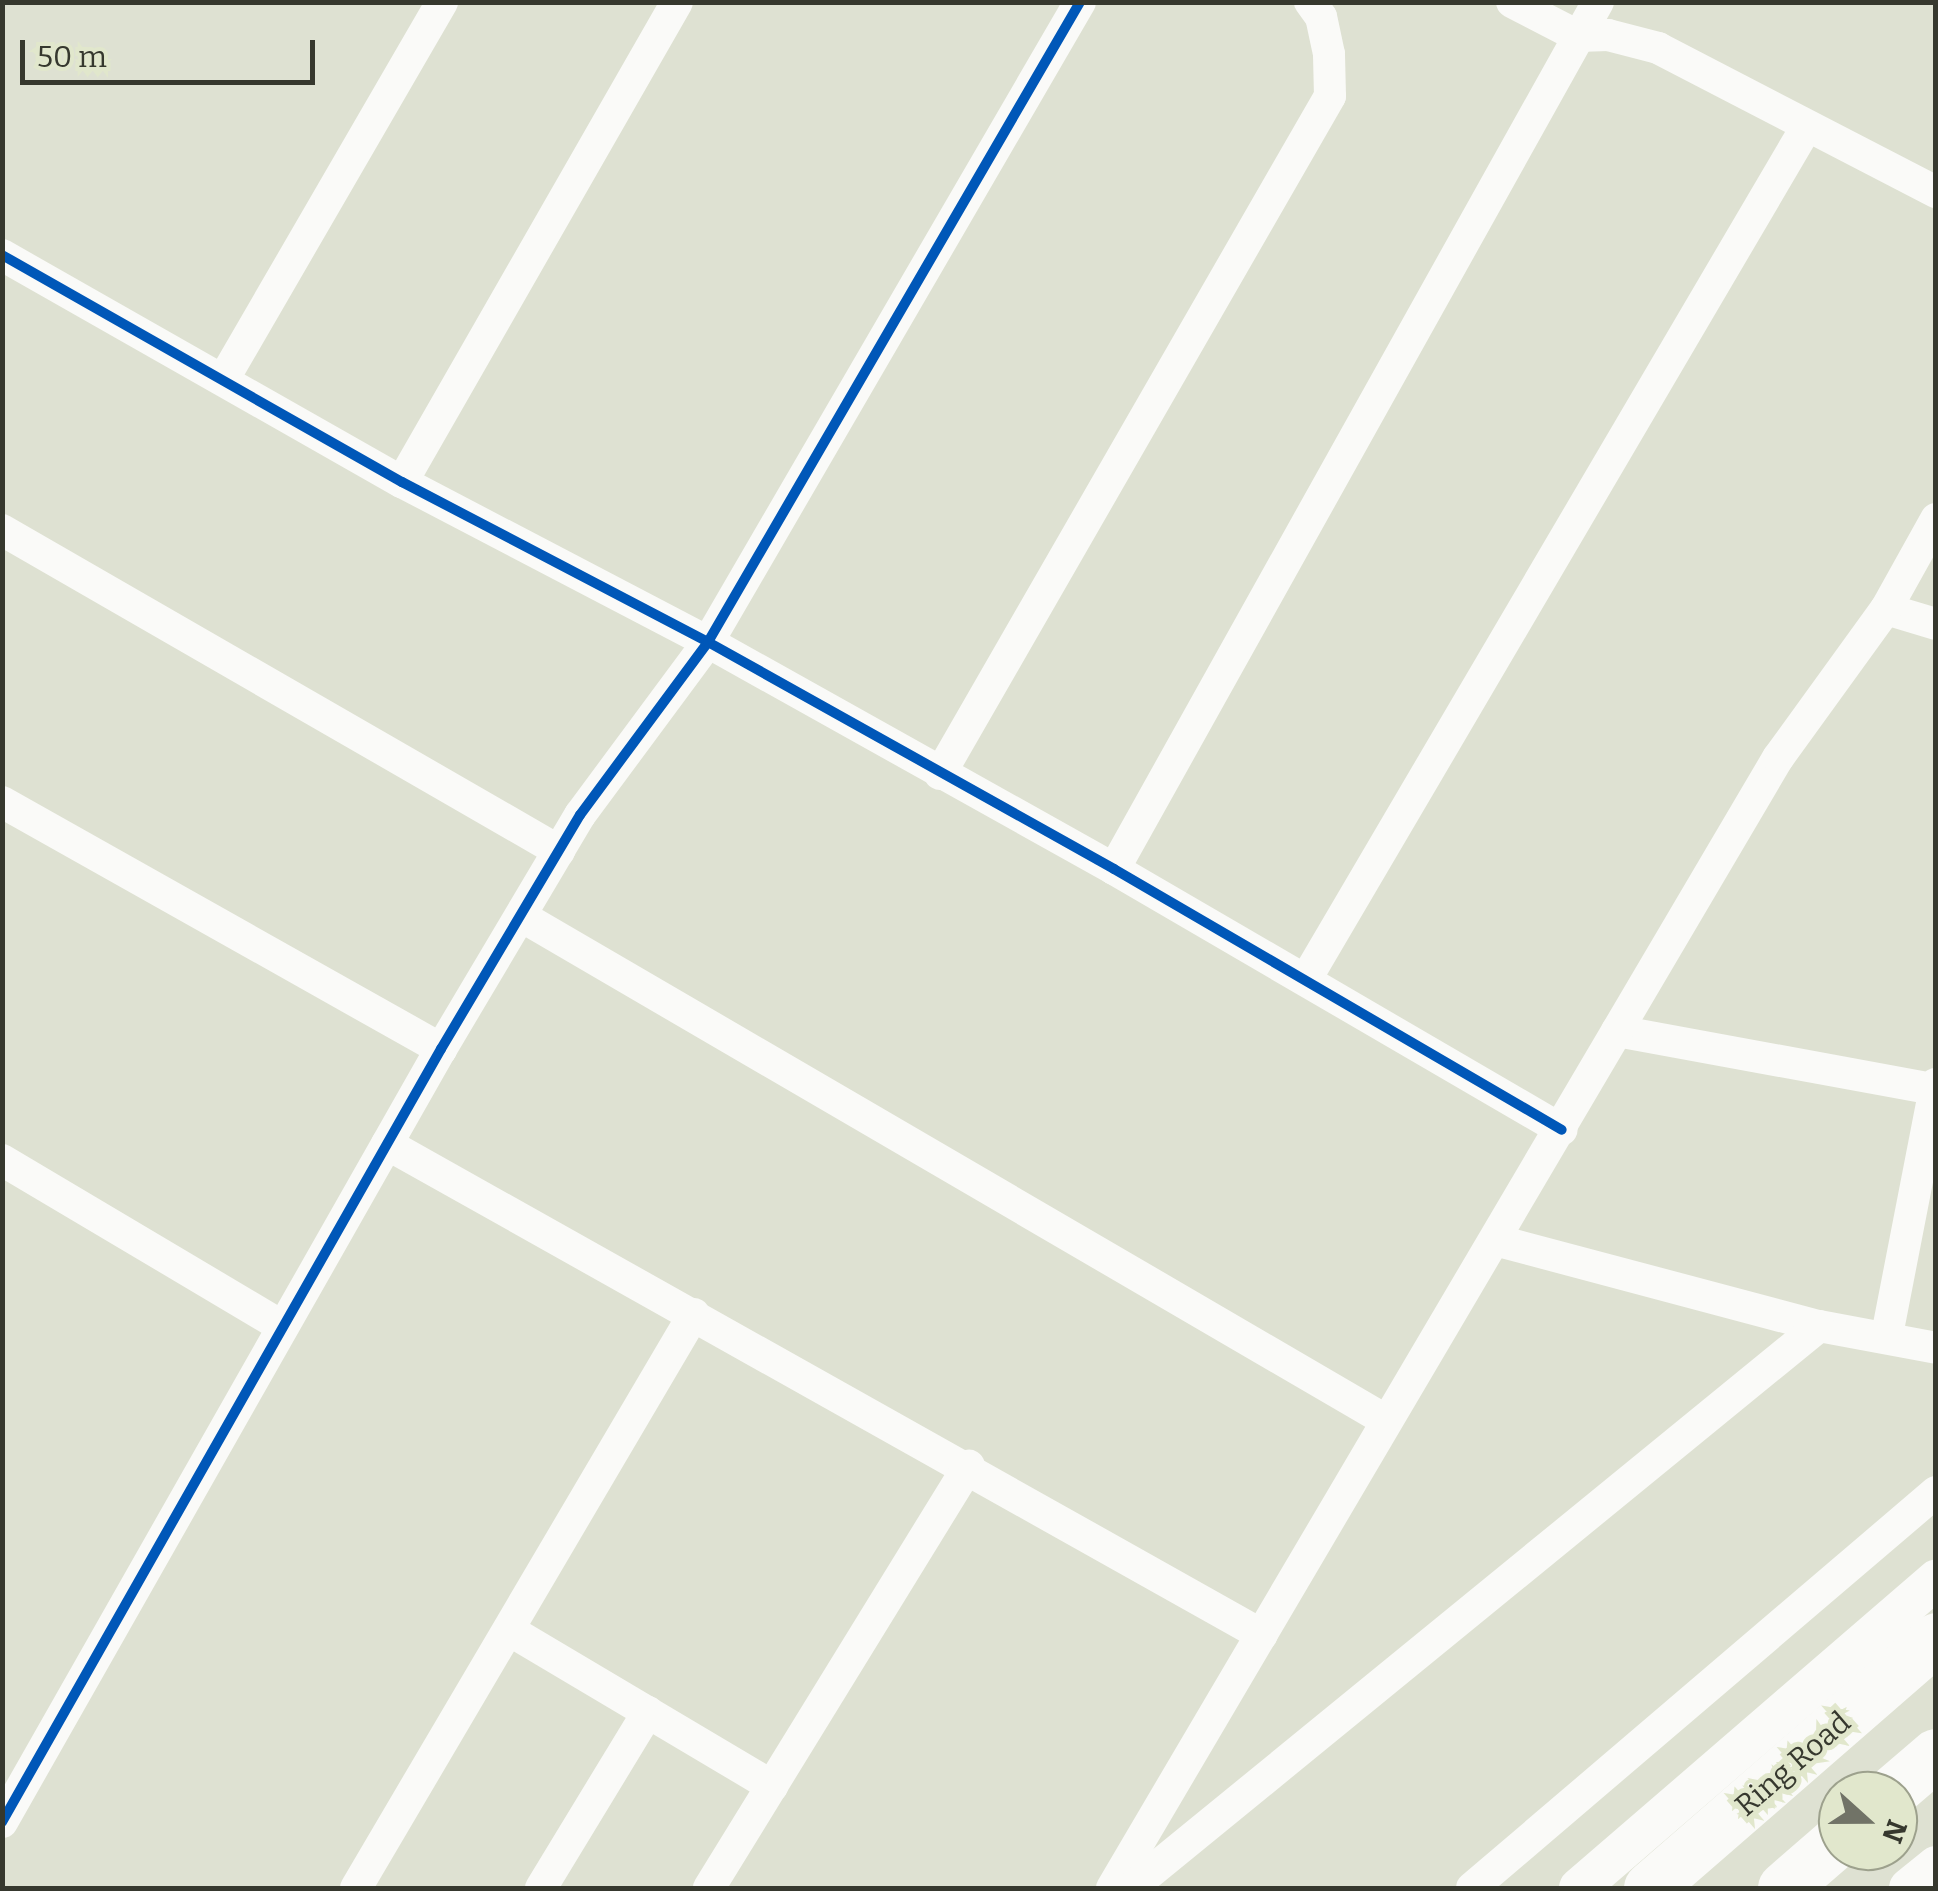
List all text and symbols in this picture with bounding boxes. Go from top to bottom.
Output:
scale bar [25,20,320,82]
text: 50 m [37,39,107,75]
street label: Ring Road [1728,1704,1858,1824]
north arrow [1818,1771,1918,1871]
text: N [1875,1815,1914,1847]

